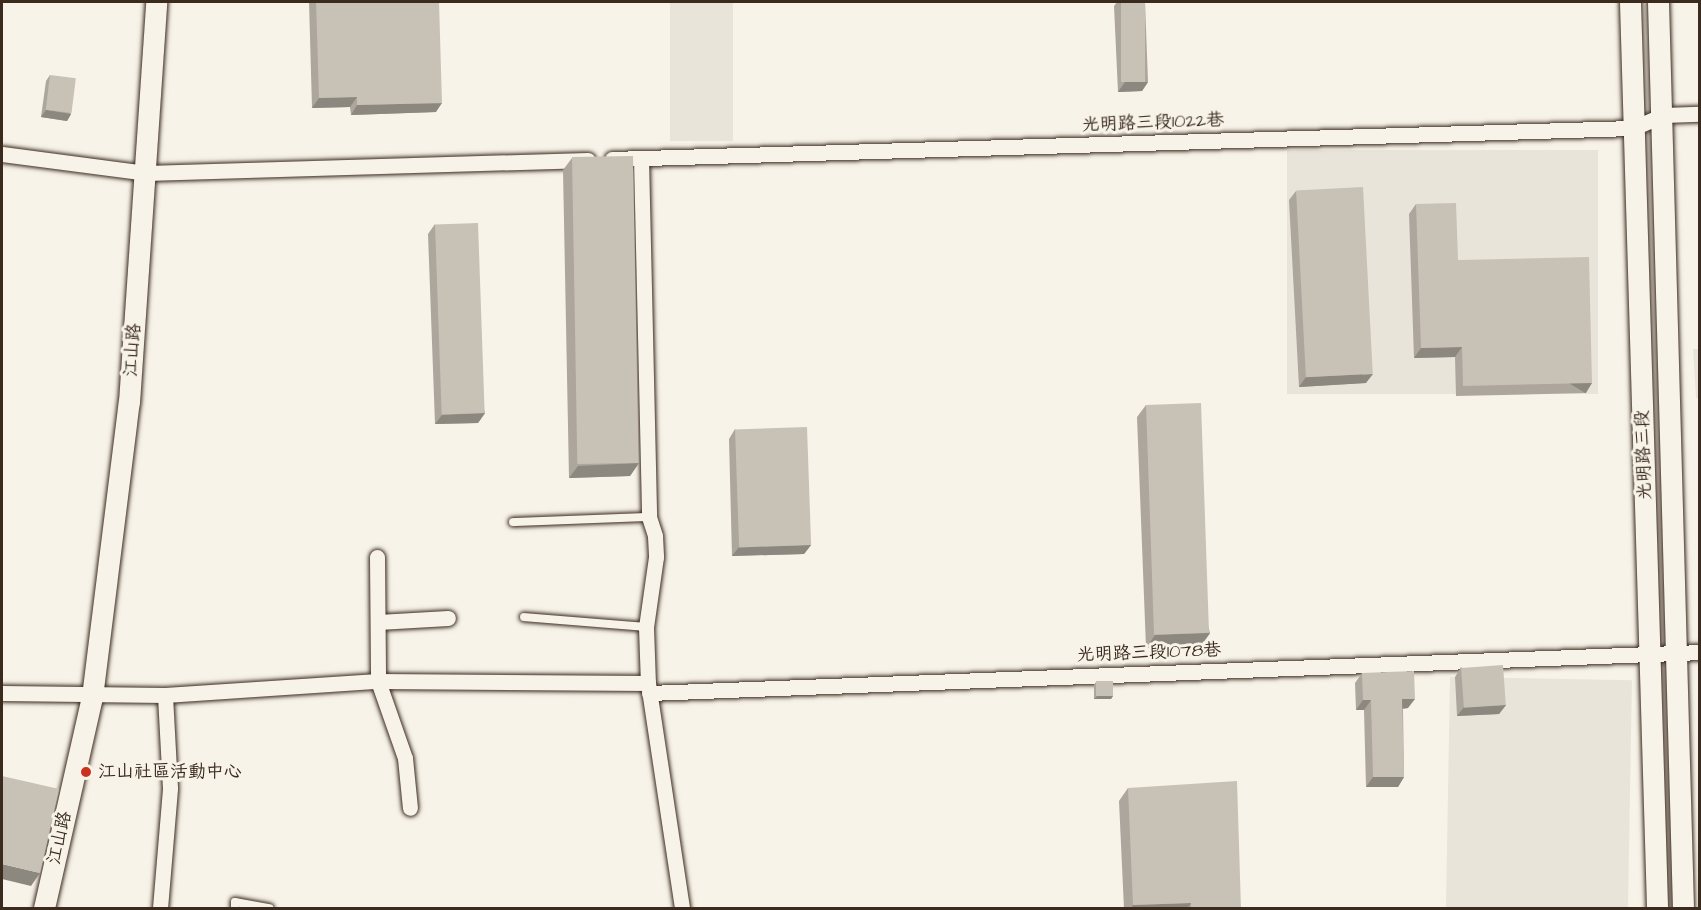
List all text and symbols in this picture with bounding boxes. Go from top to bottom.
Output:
street label: 光明路三段1022巷 [1082,110,1224,136]
street label: 江山路 [120,322,146,378]
street label: 光明路三段 [1632,410,1656,500]
street label: 光明路三段1078巷 [1076,640,1222,666]
place label: 江山社區活動中心 [98,761,242,783]
marker: 江山社區活動中心 [79,765,93,779]
street label: 江山路 [43,809,77,867]

